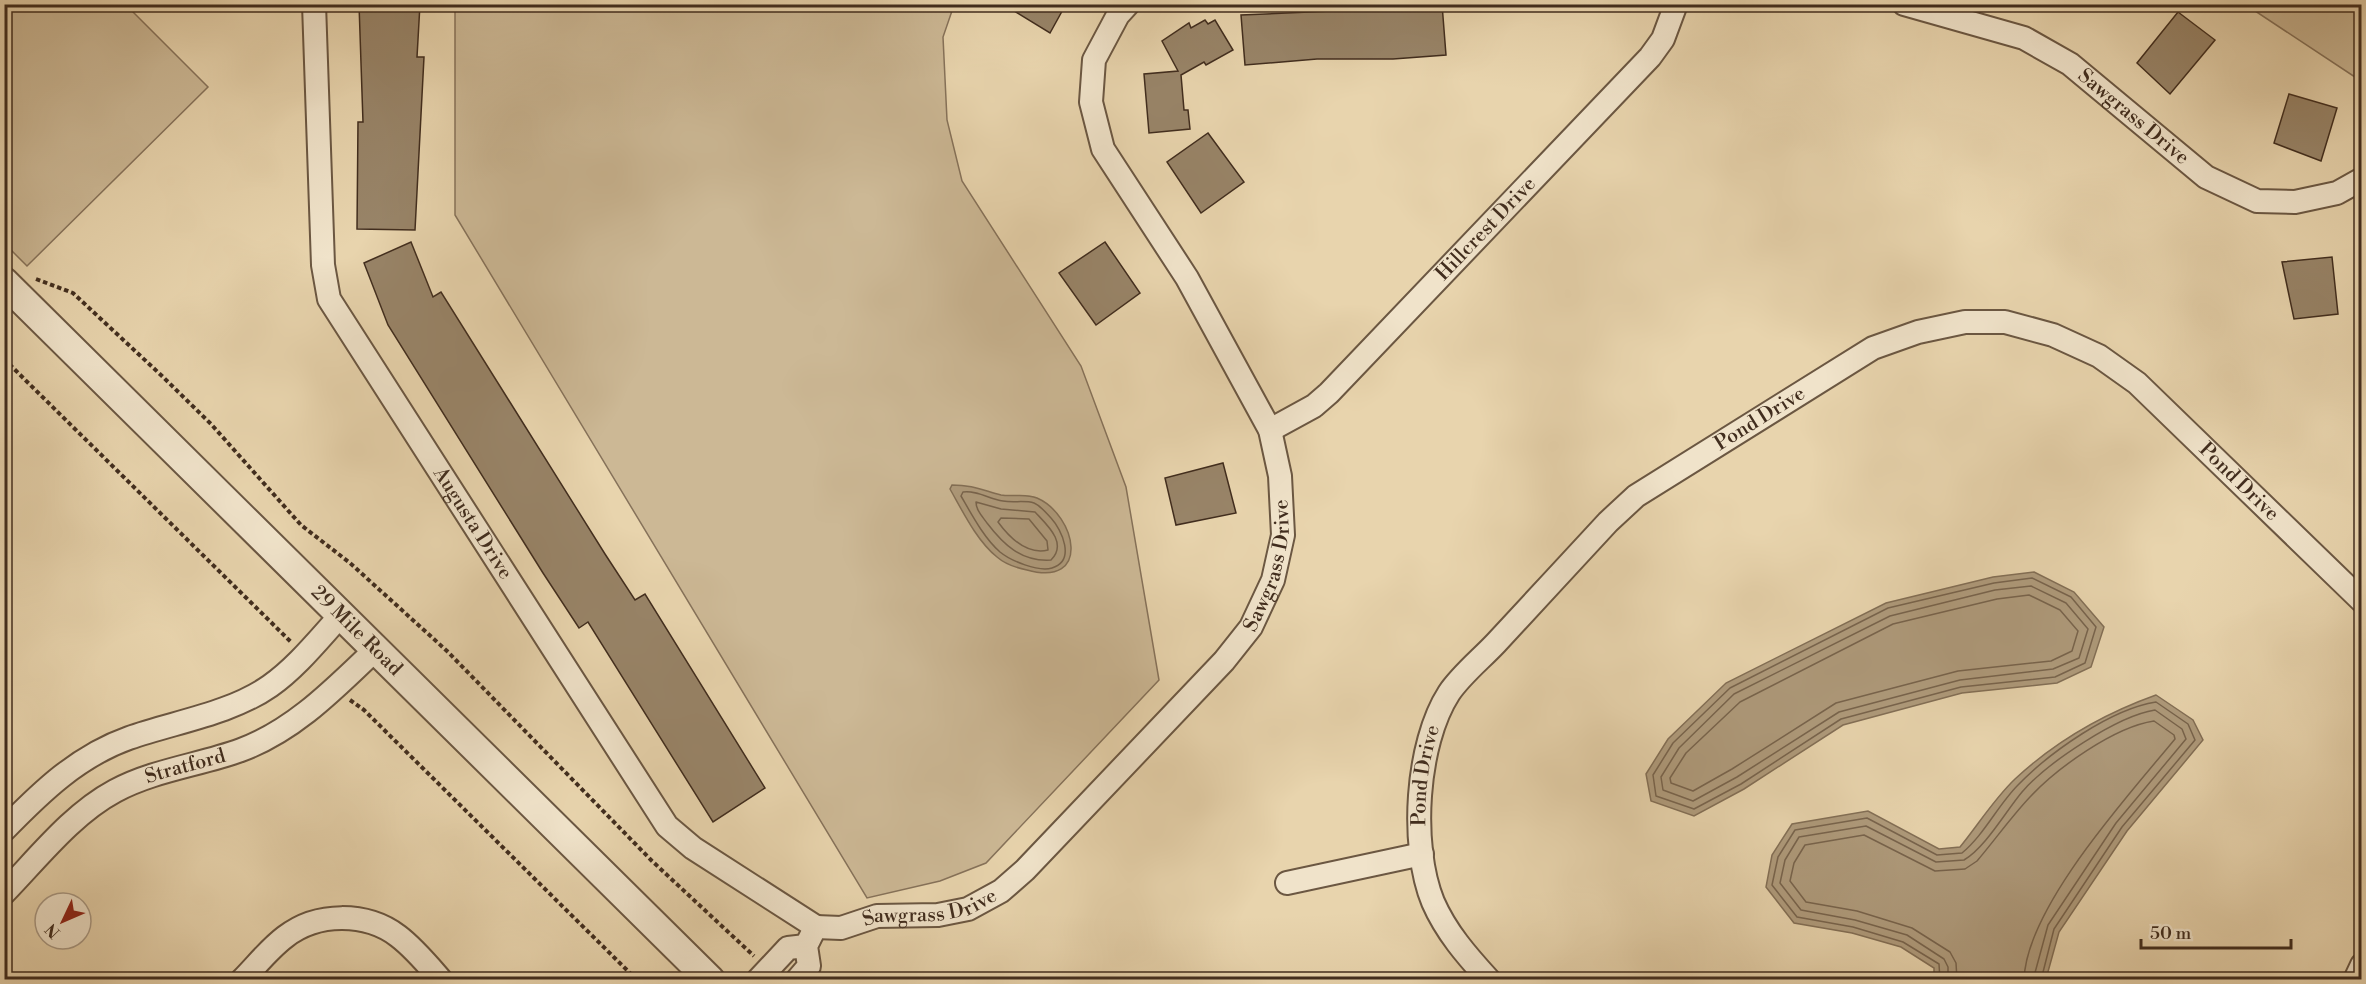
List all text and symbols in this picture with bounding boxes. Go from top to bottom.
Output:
street label: Sawgrass Drive [2073,63,2194,170]
street label: Hillcrest Drive [1430,172,1541,286]
street label: Pond Drive [1710,381,1810,456]
street label: Pond Drive [2194,437,2284,526]
street label: Augusta Drive [427,462,518,584]
street label: Sawgrass Drive [1238,499,1295,636]
street label: 29 Mile Road [306,580,408,682]
street label: Pond Drive [1407,722,1445,826]
street label: Stratford [142,743,229,790]
street label: Sawgrass Drive [859,883,1001,932]
north arrow [33,891,93,951]
scale bar [2141,912,2291,950]
text: N [41,919,65,942]
text: 50 m [2150,922,2192,945]

